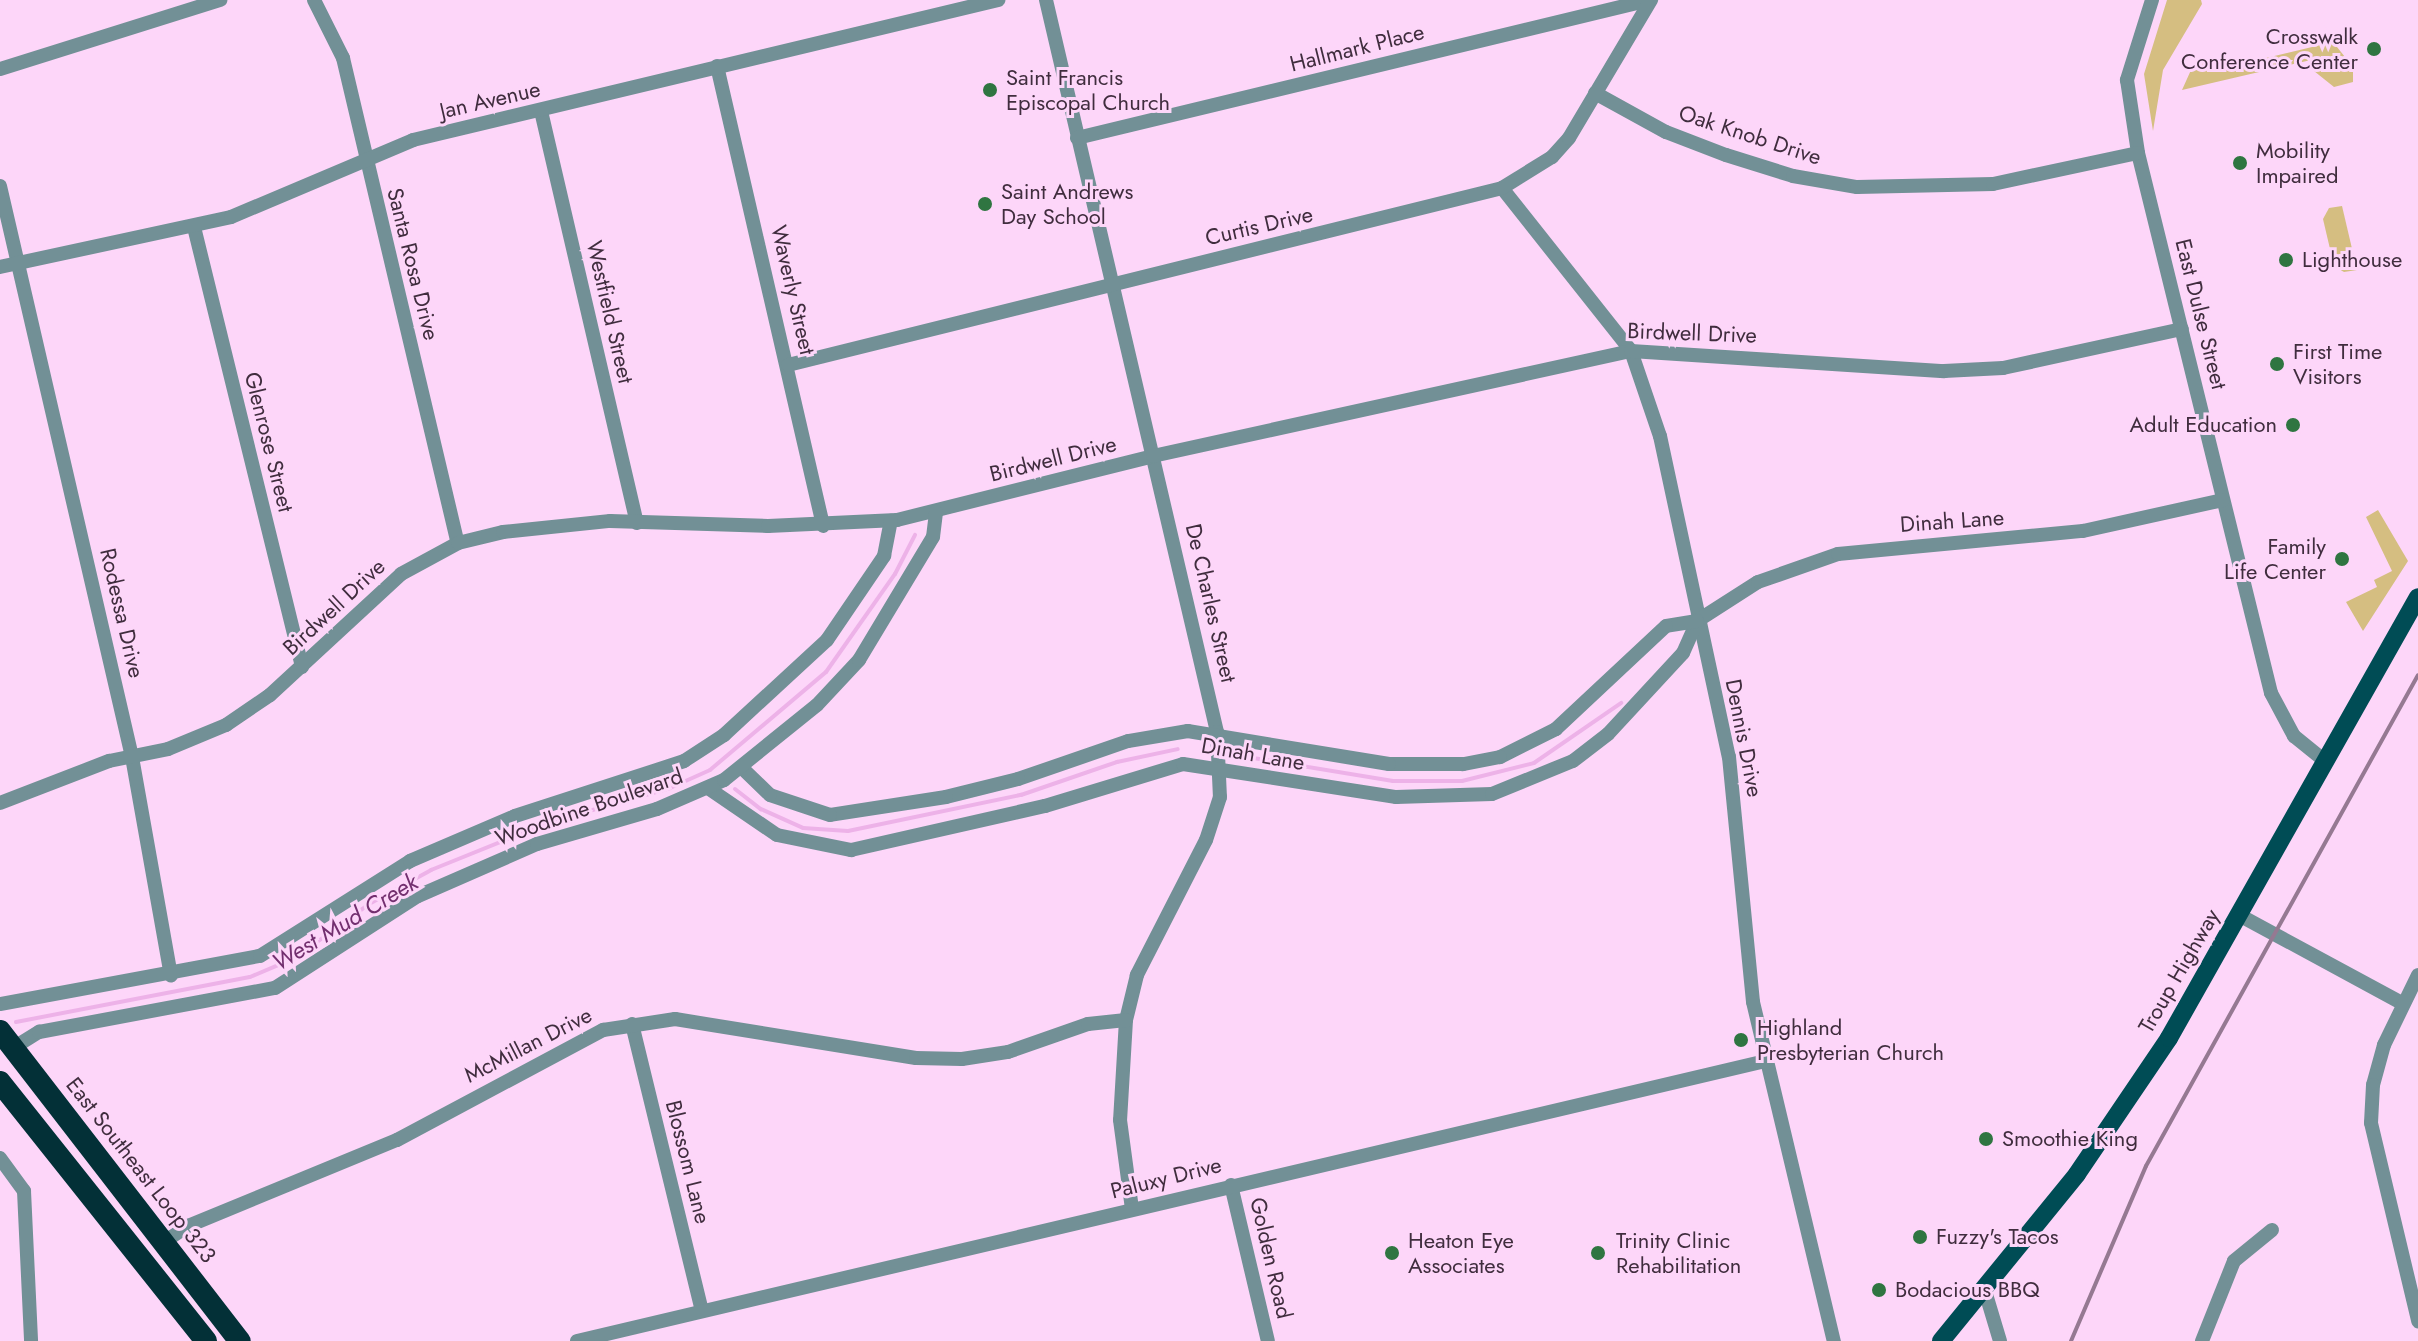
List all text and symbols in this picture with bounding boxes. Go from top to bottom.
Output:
street label: Hallmark Place [1287,19,1427,77]
place label: Crosswalk Conference Center [2181,23,2358,74]
marker: Crosswalk Conference Center [2365,40,2383,58]
place label: Saint Francis Episcopal Church [1006,64,1170,116]
street label: Jan Avenue [437,76,543,124]
marker: Saint Francis Episcopal Church [981,81,999,99]
street label: Oak Knob Drive [1675,100,1825,170]
place label: Mobility Impaired [2256,137,2338,188]
marker: Mobility Impaired [2231,154,2249,172]
place label: Saint Andrews Day School [1001,178,1133,230]
street label: Santa Rosa Drive [381,185,445,343]
marker: Saint Andrews Day School [976,195,994,213]
street label: Curtis Drive [1203,201,1315,251]
street label: Waverly Street [765,223,821,357]
street label: East Dulse Street [2170,236,2232,392]
street label: Westfield Street [581,238,639,386]
place label: Lighthouse [2302,247,2402,273]
marker: Lighthouse [2277,251,2295,269]
street label: Birdwell Drive [1627,318,1757,348]
place label: First Time Visitors [2293,338,2382,390]
marker: First Time Visitors [2268,355,2286,373]
street label: Glenrose Street [239,369,299,515]
place label: Adult Education [2130,412,2277,438]
marker: Adult Education [2284,416,2302,434]
street label: Birdwell Drive [987,431,1119,487]
street label: Dinah Lane [1899,504,2005,538]
street label: De Charles Street [1180,521,1242,685]
place label: Family Life Center [2224,533,2326,584]
street label: Rodessa Drive [94,546,150,680]
marker: Family Life Center [2333,550,2351,568]
street label: Birdwell Drive [278,553,390,661]
street label: Dennis Drive [1720,677,1768,799]
street label: Dinah Lane [1199,732,1307,776]
street label: Woodbine Boulevard [492,763,686,851]
water label: West Mud Creek [267,867,423,977]
street label: Troup Highway [2133,904,2225,1038]
street label: McMillan Drive [460,1002,596,1088]
place label: Highland Presbyterian Church [1757,1014,1944,1066]
marker: Highland Presbyterian Church [1732,1031,1750,1049]
street label: East Southeast Loop 323 [60,1072,222,1268]
street label: Blossom Lane [660,1098,716,1226]
place label: Smoothie King [2002,1126,2138,1152]
marker: Smoothie King [1977,1130,1995,1148]
street label: Paluxy Drive [1108,1151,1224,1205]
street label: Golden Road [1244,1195,1298,1321]
place label: Fuzzy's Tacos [1936,1224,2059,1250]
place label: Heaton Eye Associates [1408,1227,1514,1278]
place label: Trinity Clinic Rehabilitation [1616,1227,1741,1278]
marker: Fuzzy's Tacos [1911,1228,1929,1246]
marker: Trinity Clinic Rehabilitation [1587,1242,1609,1264]
marker: Heaton Eye Associates [1383,1244,1401,1262]
place label: Bodacious BBQ [1895,1277,2040,1303]
marker: Bodacious BBQ [1870,1281,1888,1299]

